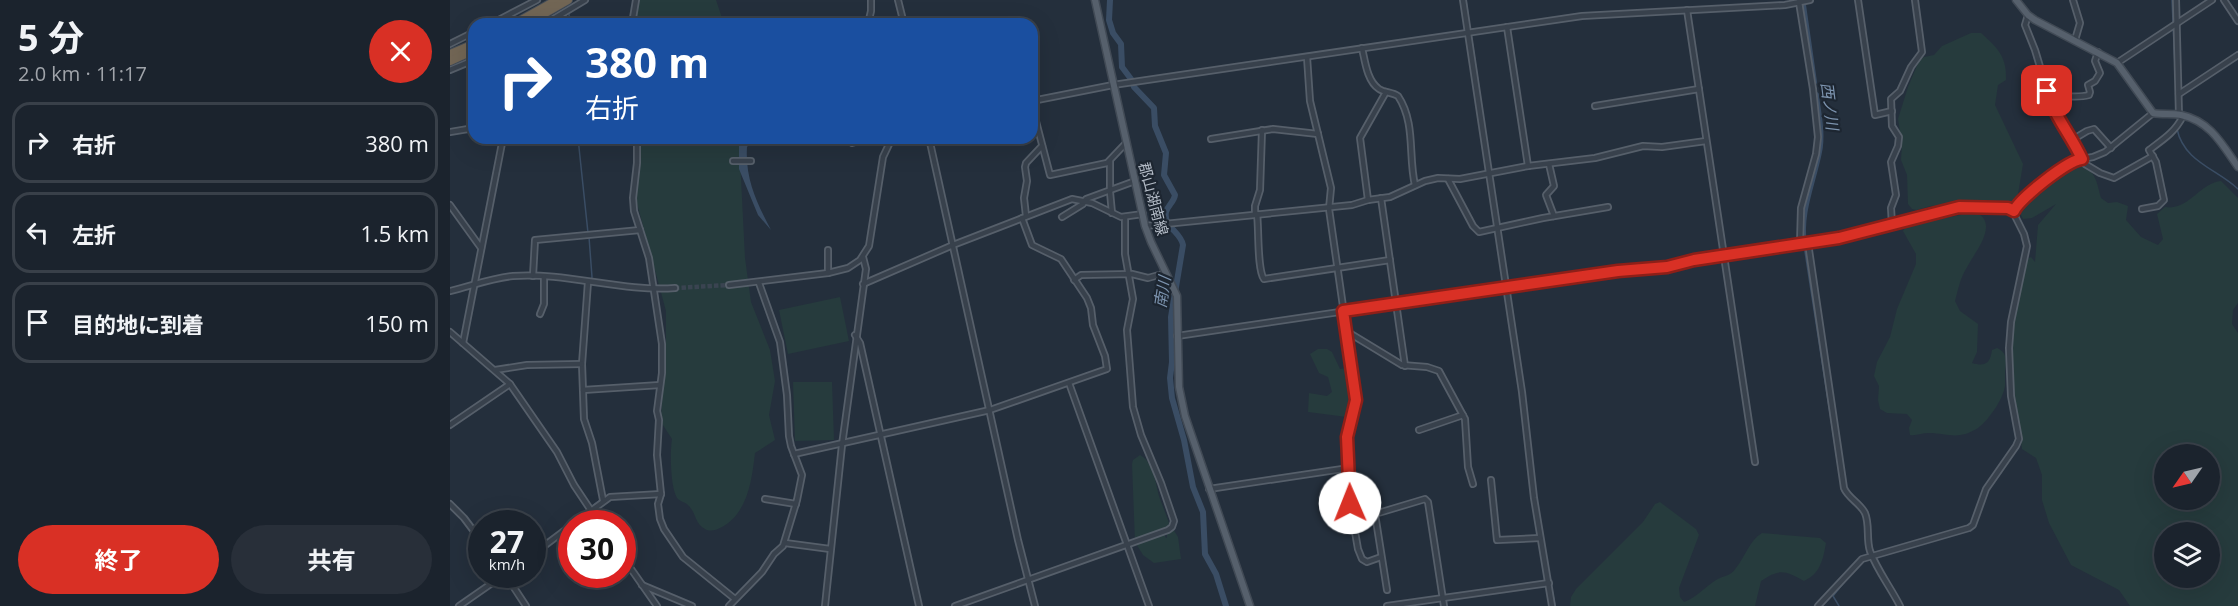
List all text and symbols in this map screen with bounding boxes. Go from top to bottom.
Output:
text: 5 分 [18,13,84,62]
button: close [369,20,432,83]
text: 380 m [585,33,709,90]
icon: right [486,42,564,120]
text: 2.0 km · 11:17 [18,60,147,87]
pin [2021,65,2072,116]
icon: arrive [2030,74,2063,107]
water label: 西ノ川 [1816,81,1844,133]
text: 右折 [585,89,639,126]
icon: right [21,126,54,159]
text: 380 m [365,128,429,158]
text: 右折 [72,129,116,159]
street label: 郡山湖南線 [1135,160,1173,238]
icon: left [21,216,54,249]
text: 1.5 km [360,218,429,248]
text: 左折 [72,219,116,249]
water label: 南川 [1149,273,1176,310]
icon: arrive [21,306,54,339]
text: 150 m [365,308,429,338]
text: 目的地に到着 [72,309,204,339]
north arrow [2154,444,2220,510]
map controls [2154,444,2220,588]
position arrow [1318,471,1382,535]
speed limit sign: 30 [558,510,636,588]
text: 27 [490,521,524,562]
button: layers [2154,522,2220,588]
button: 終了 [18,525,219,594]
button: 共有 [231,525,432,594]
text: km/h [489,554,525,574]

